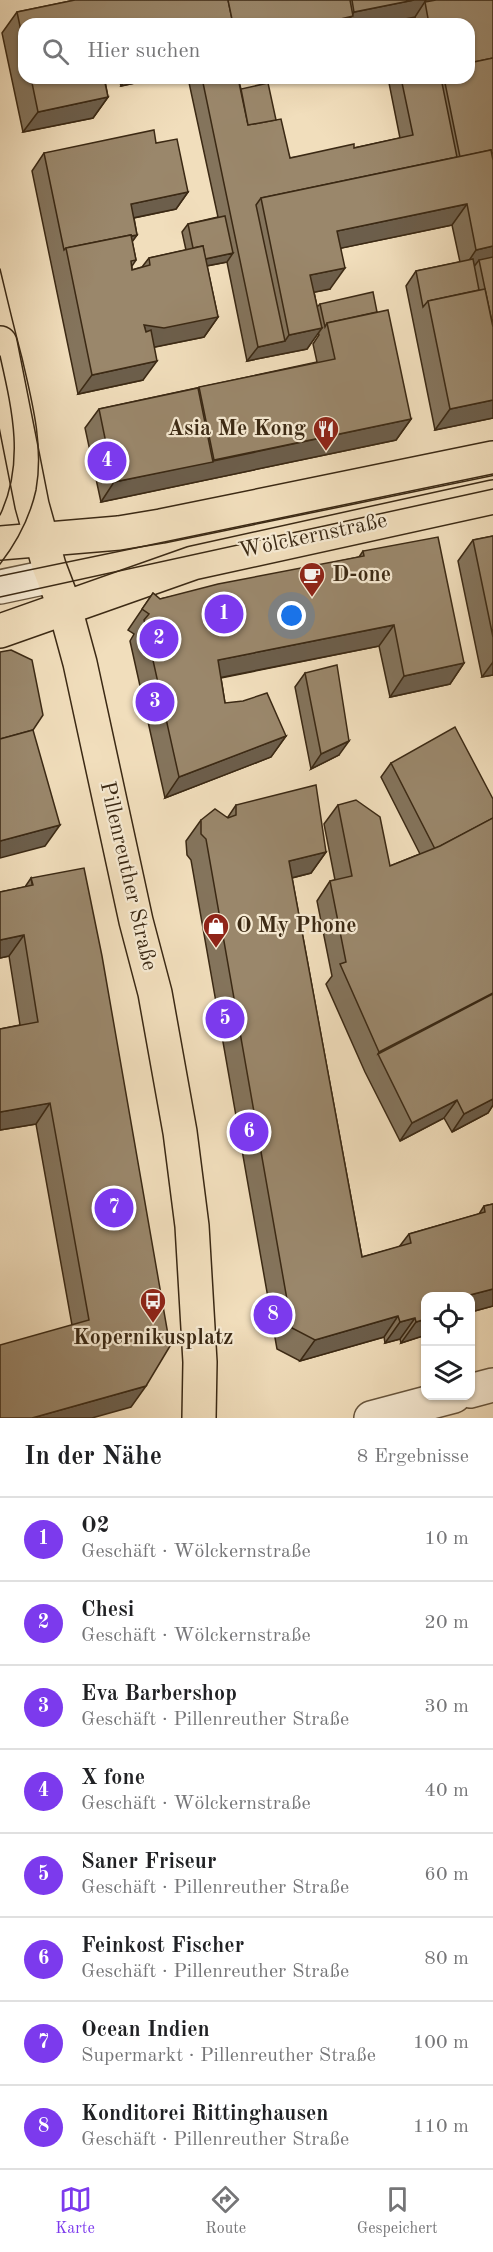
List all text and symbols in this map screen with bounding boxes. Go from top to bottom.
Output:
search box [18,18,475,84]
icon: search [39,35,72,68]
text: Hier suchen [87,40,200,62]
restaurant icon: Asia Me Kong [311,414,341,452]
place label: Asia Me Kong [168,418,306,440]
pin: 4 [88,438,126,484]
street label: Wölckernstraße [237,510,389,562]
cafe icon: D-one [297,560,327,598]
place label: D-one [332,564,391,586]
pin: 1 [204,592,244,636]
your location [277,601,306,630]
pin: 2 [140,616,178,662]
pin: 3 [136,680,174,724]
street label: Pillenreuther Straße [96,779,160,973]
shop icon: O My Phone [201,911,231,949]
place label: O My Phone [236,915,357,937]
pin: 5 [206,996,244,1042]
pin: 6 [230,1110,268,1154]
pin: 7 [94,1186,134,1230]
bus stop icon: Kopernikusplatz [138,1286,168,1324]
pin: 8 [254,1292,292,1338]
map controls [421,1292,475,1400]
button: locate [421,1292,475,1346]
place label: Kopernikusplatz [73,1327,233,1349]
button: layers [421,1346,475,1400]
text: In der Nähe [24,1444,162,1470]
text: 8 Ergebnisse [357,1447,469,1467]
text: O2 [81,1515,109,1537]
text: 1 [38,1529,49,1549]
text: 10 m [424,1529,469,1549]
text: Geschäft · Wölckernstraße [81,1542,311,1562]
text: Chesi [81,1599,134,1621]
text: 2 [38,1613,49,1633]
text: 20 m [424,1613,469,1633]
text: Geschäft · Wölckernstraße [81,1626,311,1646]
text: Eva Barbershop [81,1683,237,1705]
text: 3 [38,1697,49,1717]
text: 30 m [424,1697,469,1717]
text: Geschäft · Pillenreuther Straße [81,1710,349,1730]
text: X fone [81,1767,145,1789]
text: 4 [38,1781,49,1801]
text: 40 m [424,1781,469,1801]
text: Geschäft · Wölckernstraße [81,1794,311,1814]
text: Saner Friseur [81,1851,216,1873]
text: 5 [38,1865,49,1885]
text: 60 m [424,1865,469,1885]
text: Geschäft · Pillenreuther Straße [81,1878,349,1898]
text: Feinkost Fischer [81,1935,244,1957]
text: 6 [38,1949,49,1969]
text: 80 m [424,1949,469,1969]
text: Geschäft · Pillenreuther Straße [81,1962,349,1982]
text: Ocean Indien [81,2019,210,2041]
text: 7 [38,2033,49,2053]
text: 100 m [413,2033,469,2053]
text: Supermarkt · Pillenreuther Straße [81,2046,376,2066]
text: Konditorei Rittinghausen [81,2103,329,2125]
text: 8 [38,2117,49,2137]
text: 110 m [413,2117,469,2137]
text: Geschäft · Pillenreuther Straße [81,2130,349,2150]
tab: Karte [55,2183,95,2239]
tab: Route [205,2183,246,2239]
tab: Gespeichert [357,2183,438,2239]

